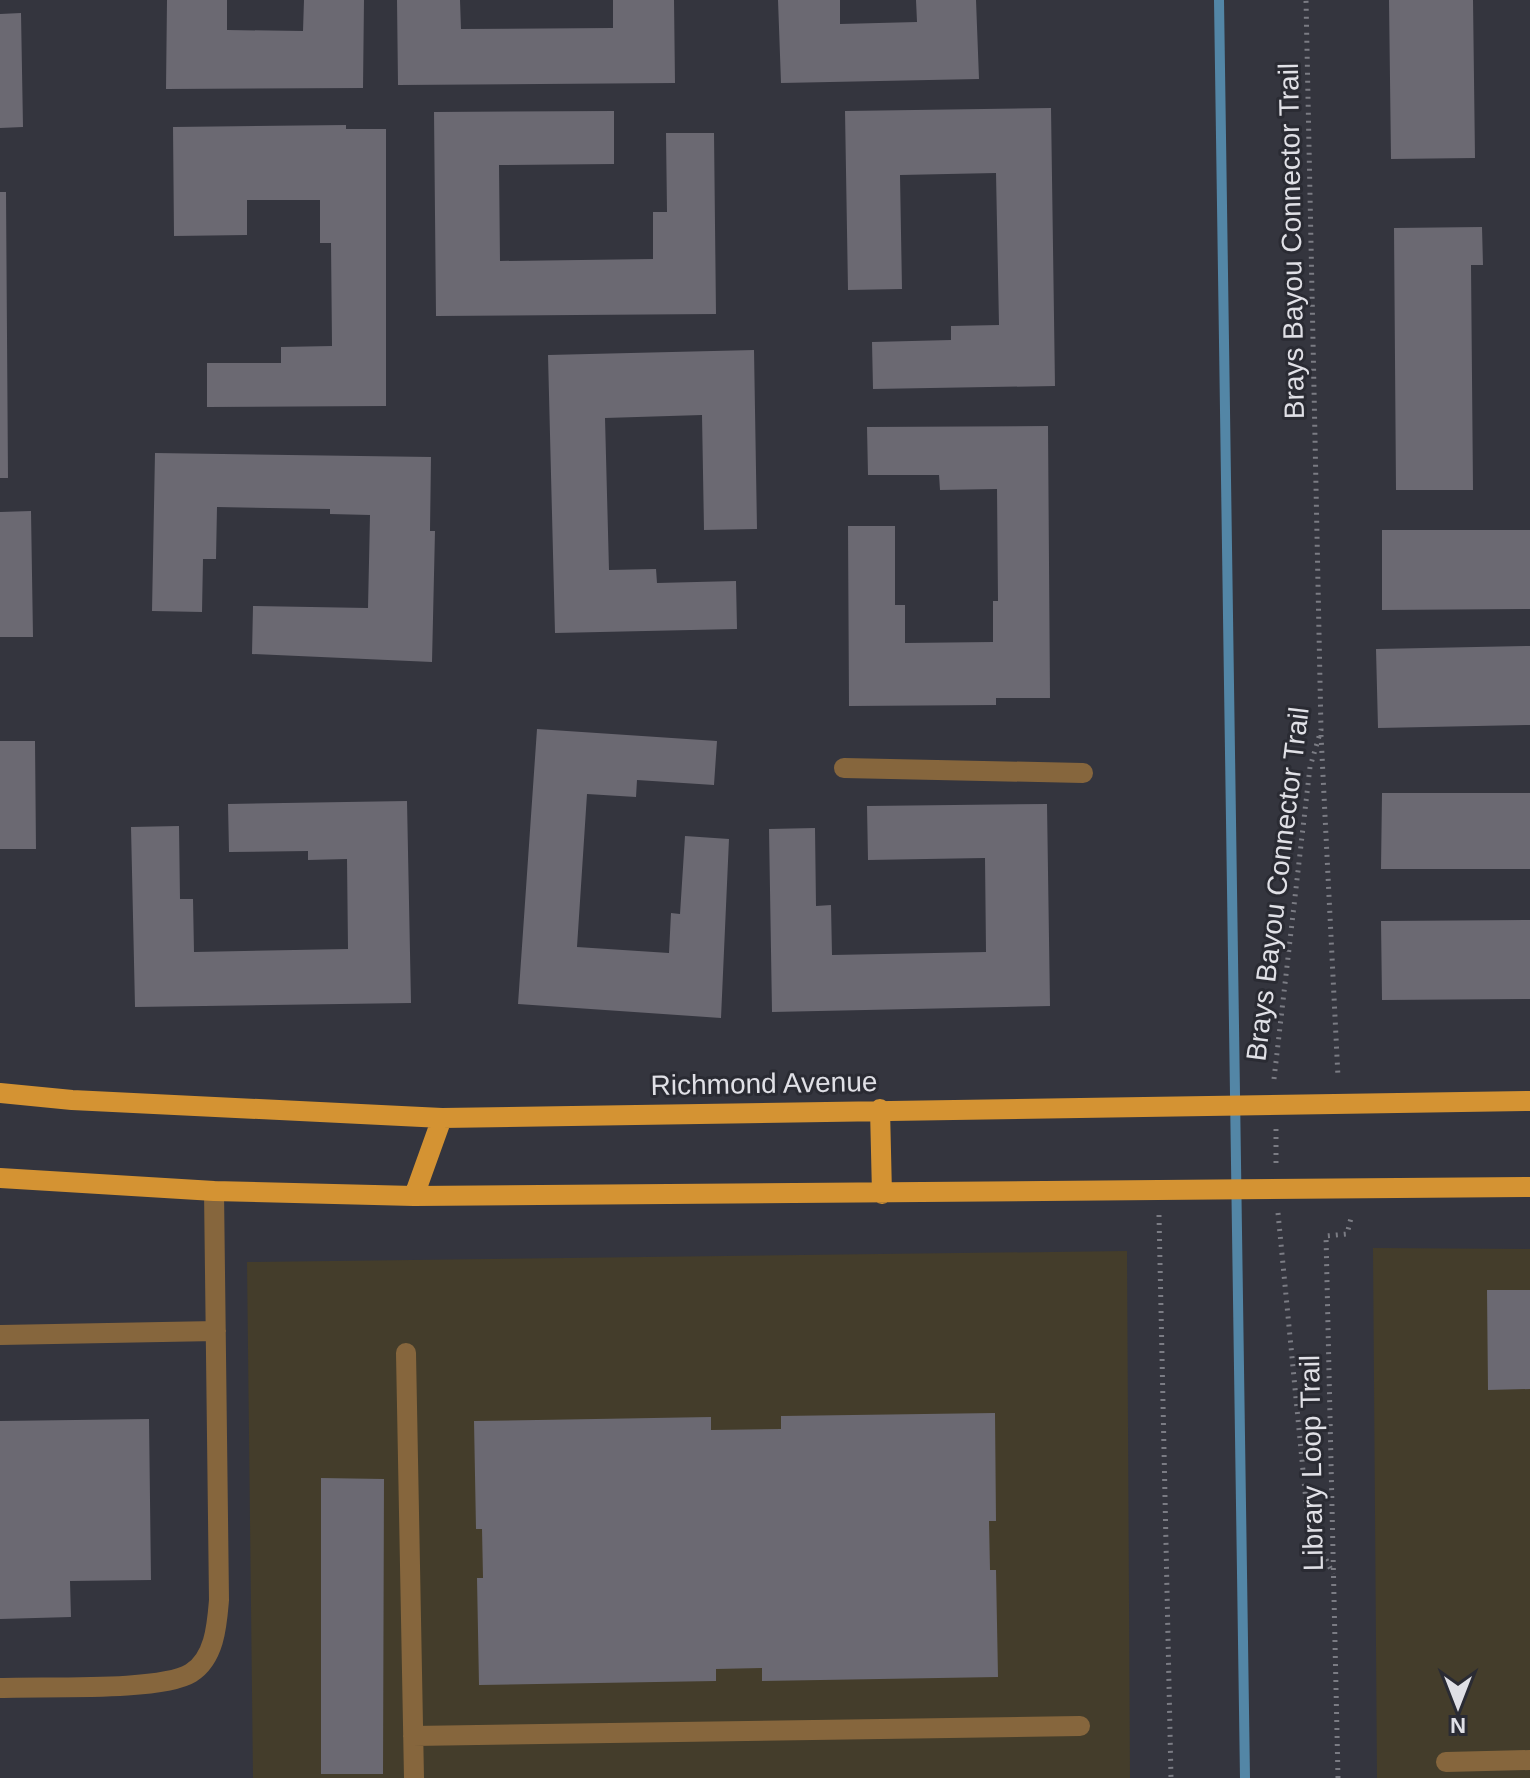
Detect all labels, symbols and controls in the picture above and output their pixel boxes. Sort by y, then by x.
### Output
street label: Brays Bayou Connector Trail [1273,63,1310,419]
street label: Brays Bayou Connector Trail [1240,705,1315,1063]
street label: Richmond Avenue [650,1066,878,1101]
street label: Library Loop Trail [1294,1355,1329,1571]
north arrow [1418,1666,1498,1746]
text: N [1450,1713,1466,1738]

